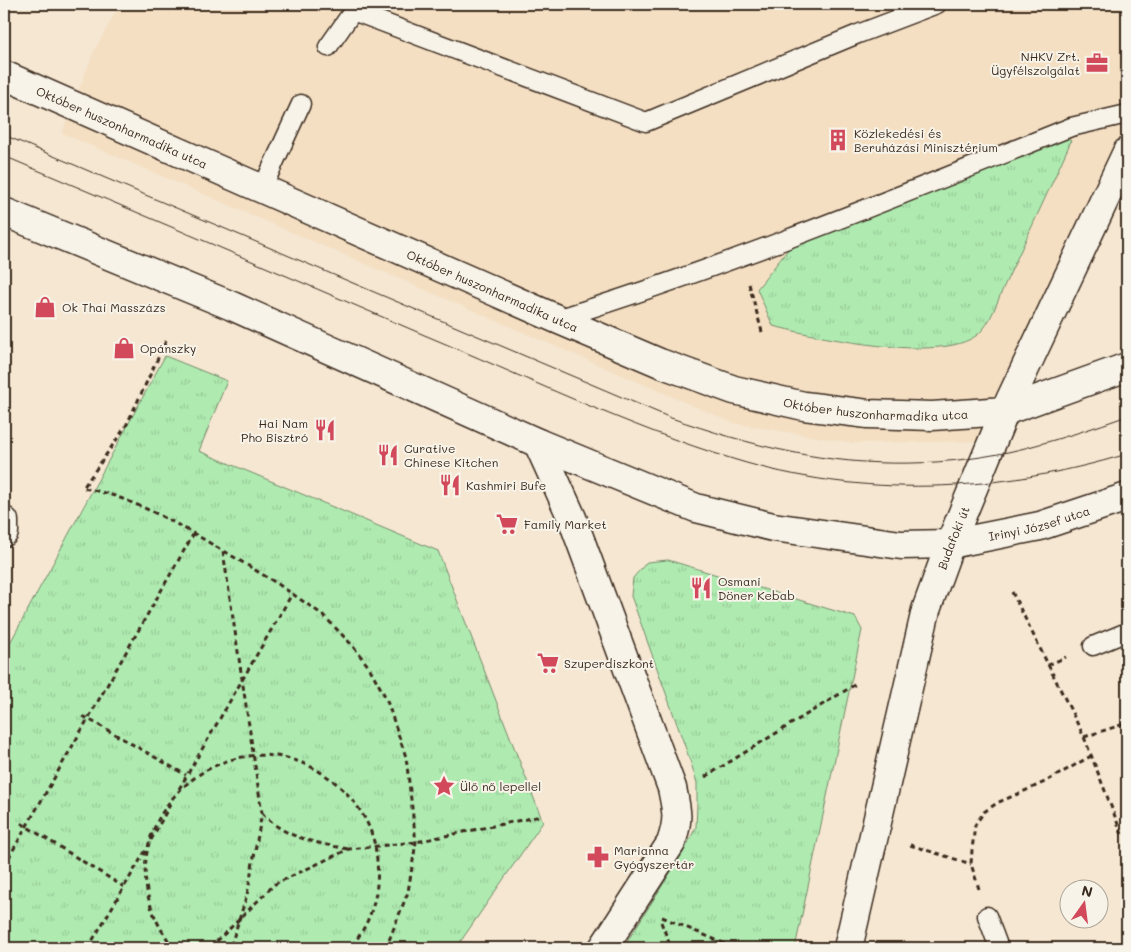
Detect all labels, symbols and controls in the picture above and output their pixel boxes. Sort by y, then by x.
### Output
place label: NHKV Zrt. Ügyfélszolgálat [991,48,1080,78]
office icon: NHKV Zrt. Ügyfélszolgálat [1084,50,1110,76]
street label: Október huszonharmadika utca [34,82,210,172]
place label: Közlekedési és Beruházási Minisztérium [854,125,998,155]
building icon: Közlekedési és Beruházási Minisztérium [825,127,851,153]
street label: Október huszonharmadika utca [404,246,581,335]
shop icon: Ok Thai Masszázs [32,294,58,320]
place label: Ok Thai Masszázs [62,299,166,315]
shop icon: Opánszky [111,335,137,361]
place label: Opánszky [140,340,196,356]
street label: Október huszonharmadika utca [782,394,969,424]
place label: Hai Nam Pho Bisztró [241,415,308,445]
restaurant icon: Hai Nam Pho Bisztró [312,417,338,443]
place label: Curative Chinese Kitchen [404,440,498,470]
restaurant icon: Curative Chinese Kitchen [375,442,401,468]
restaurant icon: Kashmiri Bufe [437,472,463,498]
place label: Kashmiri Bufe [466,477,546,493]
street label: Irinyi József utca [987,502,1092,544]
street label: Budafoki út [933,504,973,572]
supermarket icon: Family Market [494,511,520,537]
place label: Family Market [524,516,607,532]
place label: Osmani Döner Kebab [718,573,795,603]
restaurant icon: Osmani Döner Kebab [688,575,714,601]
supermarket icon: Szuperdiszkont [535,650,561,676]
place label: Szuperdiszkont [564,655,654,671]
place icon: Ülő nő lepellel [431,773,457,799]
place label: Ülő nő lepellel [460,778,541,794]
place label: Marianna Gyógyszertár [614,842,694,872]
pharmacy icon: Marianna Gyógyszertár [585,844,611,870]
north arrow [1058,880,1108,930]
text: N [1080,880,1095,901]

